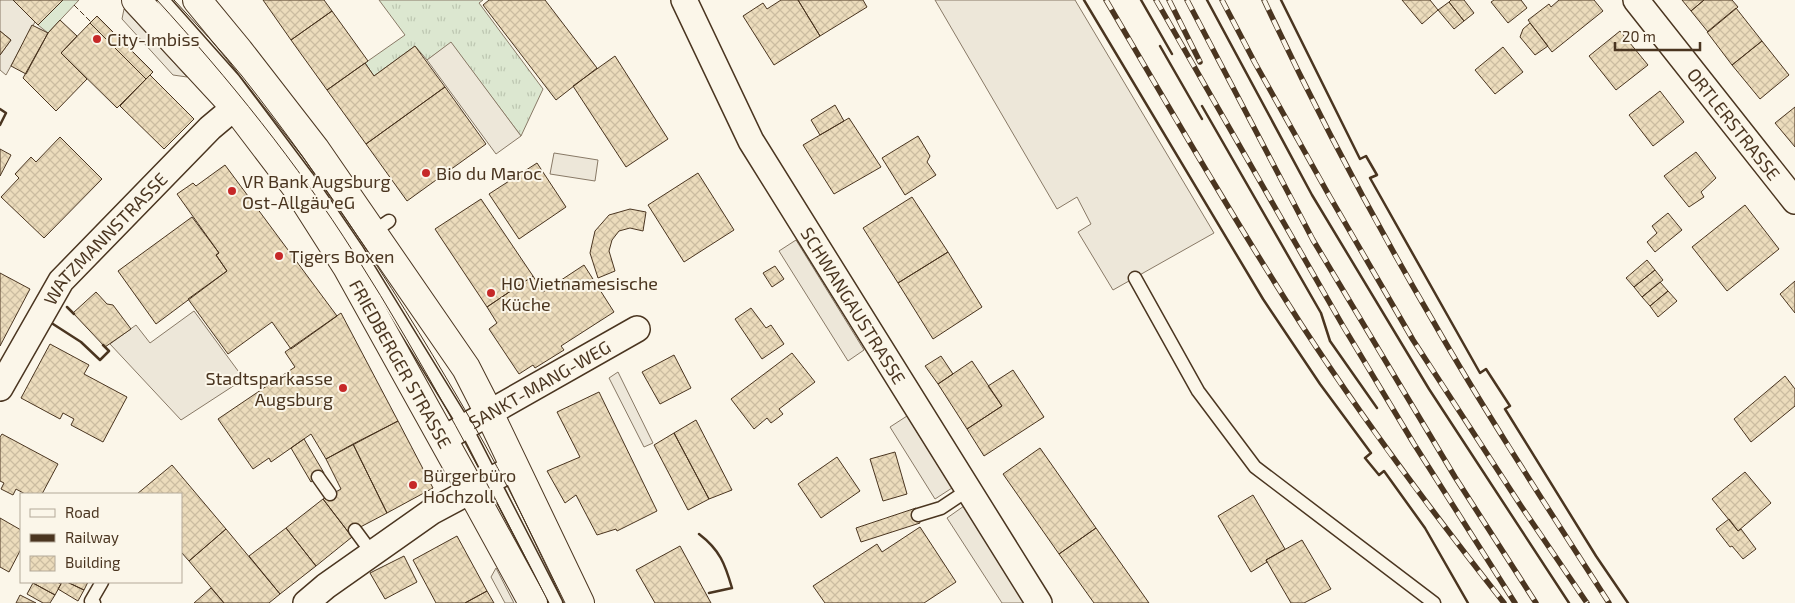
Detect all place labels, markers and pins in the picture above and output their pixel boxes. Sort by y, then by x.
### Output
place label: City-Imbiss [107,28,200,50]
marker: City-Imbiss [91,33,103,45]
place label: Bio du Maroc [436,162,542,184]
marker: Bio du Maroc [420,167,432,179]
place label: VR Bank Augsburg Ost-Allgäu eG [242,170,391,213]
marker: VR Bank Augsburg Ost-Allgäu eG [226,185,238,197]
place label: Tigers Boxen [289,245,395,267]
marker: Tigers Boxen [273,250,285,262]
place label: HO Vietnamesische Küche [501,272,658,315]
marker: HO Vietnamesische Küche [485,287,497,299]
place label: Stadtsparkasse Augsburg [205,367,333,410]
marker: Stadtsparkasse Augsburg [337,382,349,394]
place label: Bürgerbüro Hochzoll [423,464,516,507]
marker: Bürgerbüro Hochzoll [407,479,419,491]

